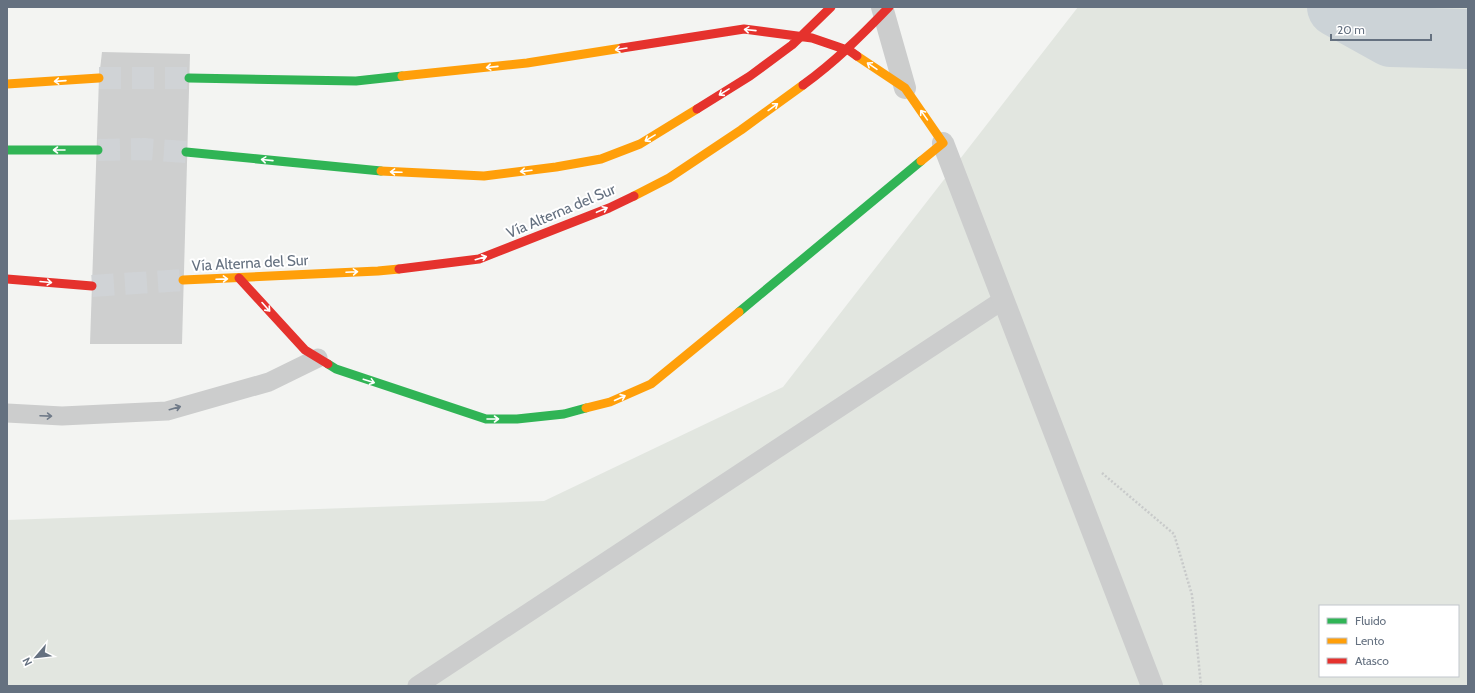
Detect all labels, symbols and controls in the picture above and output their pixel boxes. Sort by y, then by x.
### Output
scale bar [1331,16,1431,42]
text: 20 m [1337,22,1365,37]
one-way arrow [743,27,756,34]
one-way arrow [615,45,628,53]
one-way arrow [866,62,878,70]
one-way arrow [486,63,499,71]
one-way arrow [54,77,67,84]
one-way arrow [719,88,730,96]
one-way arrow [767,103,778,112]
one-way arrow [920,110,928,121]
one-way arrow [644,134,656,142]
one-way arrow [53,146,66,154]
one-way arrow [261,157,274,164]
one-way arrow [520,167,533,175]
one-way arrow [390,168,403,176]
street label: Vía Alterna del Sur [504,180,618,242]
one-way arrow [595,206,607,214]
street label: Vía Alterna del Sur [191,251,309,275]
one-way arrow [474,254,487,261]
one-way arrow [345,269,358,276]
one-way arrow [215,275,228,282]
one-way arrow [39,279,52,286]
one-way arrow [261,302,271,312]
one-way arrow [363,377,375,385]
one-way arrow [614,393,626,401]
one-way arrow [169,404,182,411]
one-way arrow [39,412,52,419]
one-way arrow [486,415,499,423]
legend [1319,605,1459,677]
text: Fluido [1355,613,1387,628]
text: Lento [1355,633,1385,648]
north arrow [16,637,56,677]
text: Atasco [1355,653,1389,668]
text: N [19,655,35,668]

